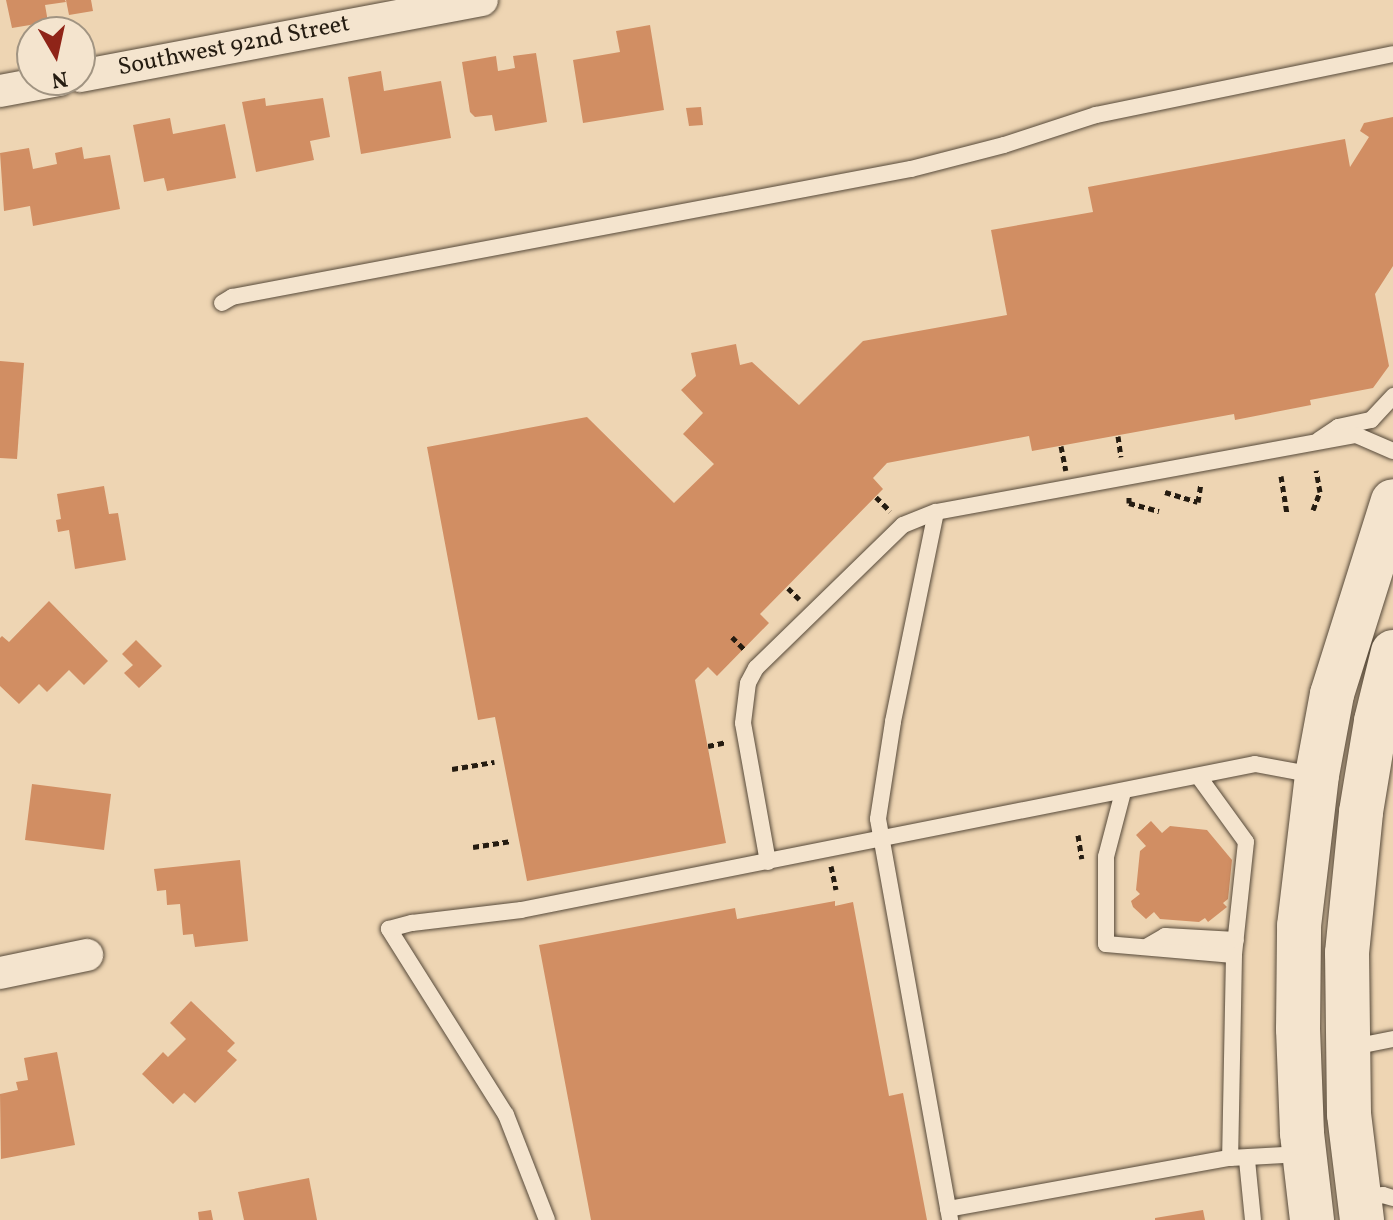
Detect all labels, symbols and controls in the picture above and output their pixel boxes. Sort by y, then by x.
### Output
street label: Southwest 92nd Street [116,10,352,84]
north arrow [16,16,96,96]
text: N [49,62,70,95]

